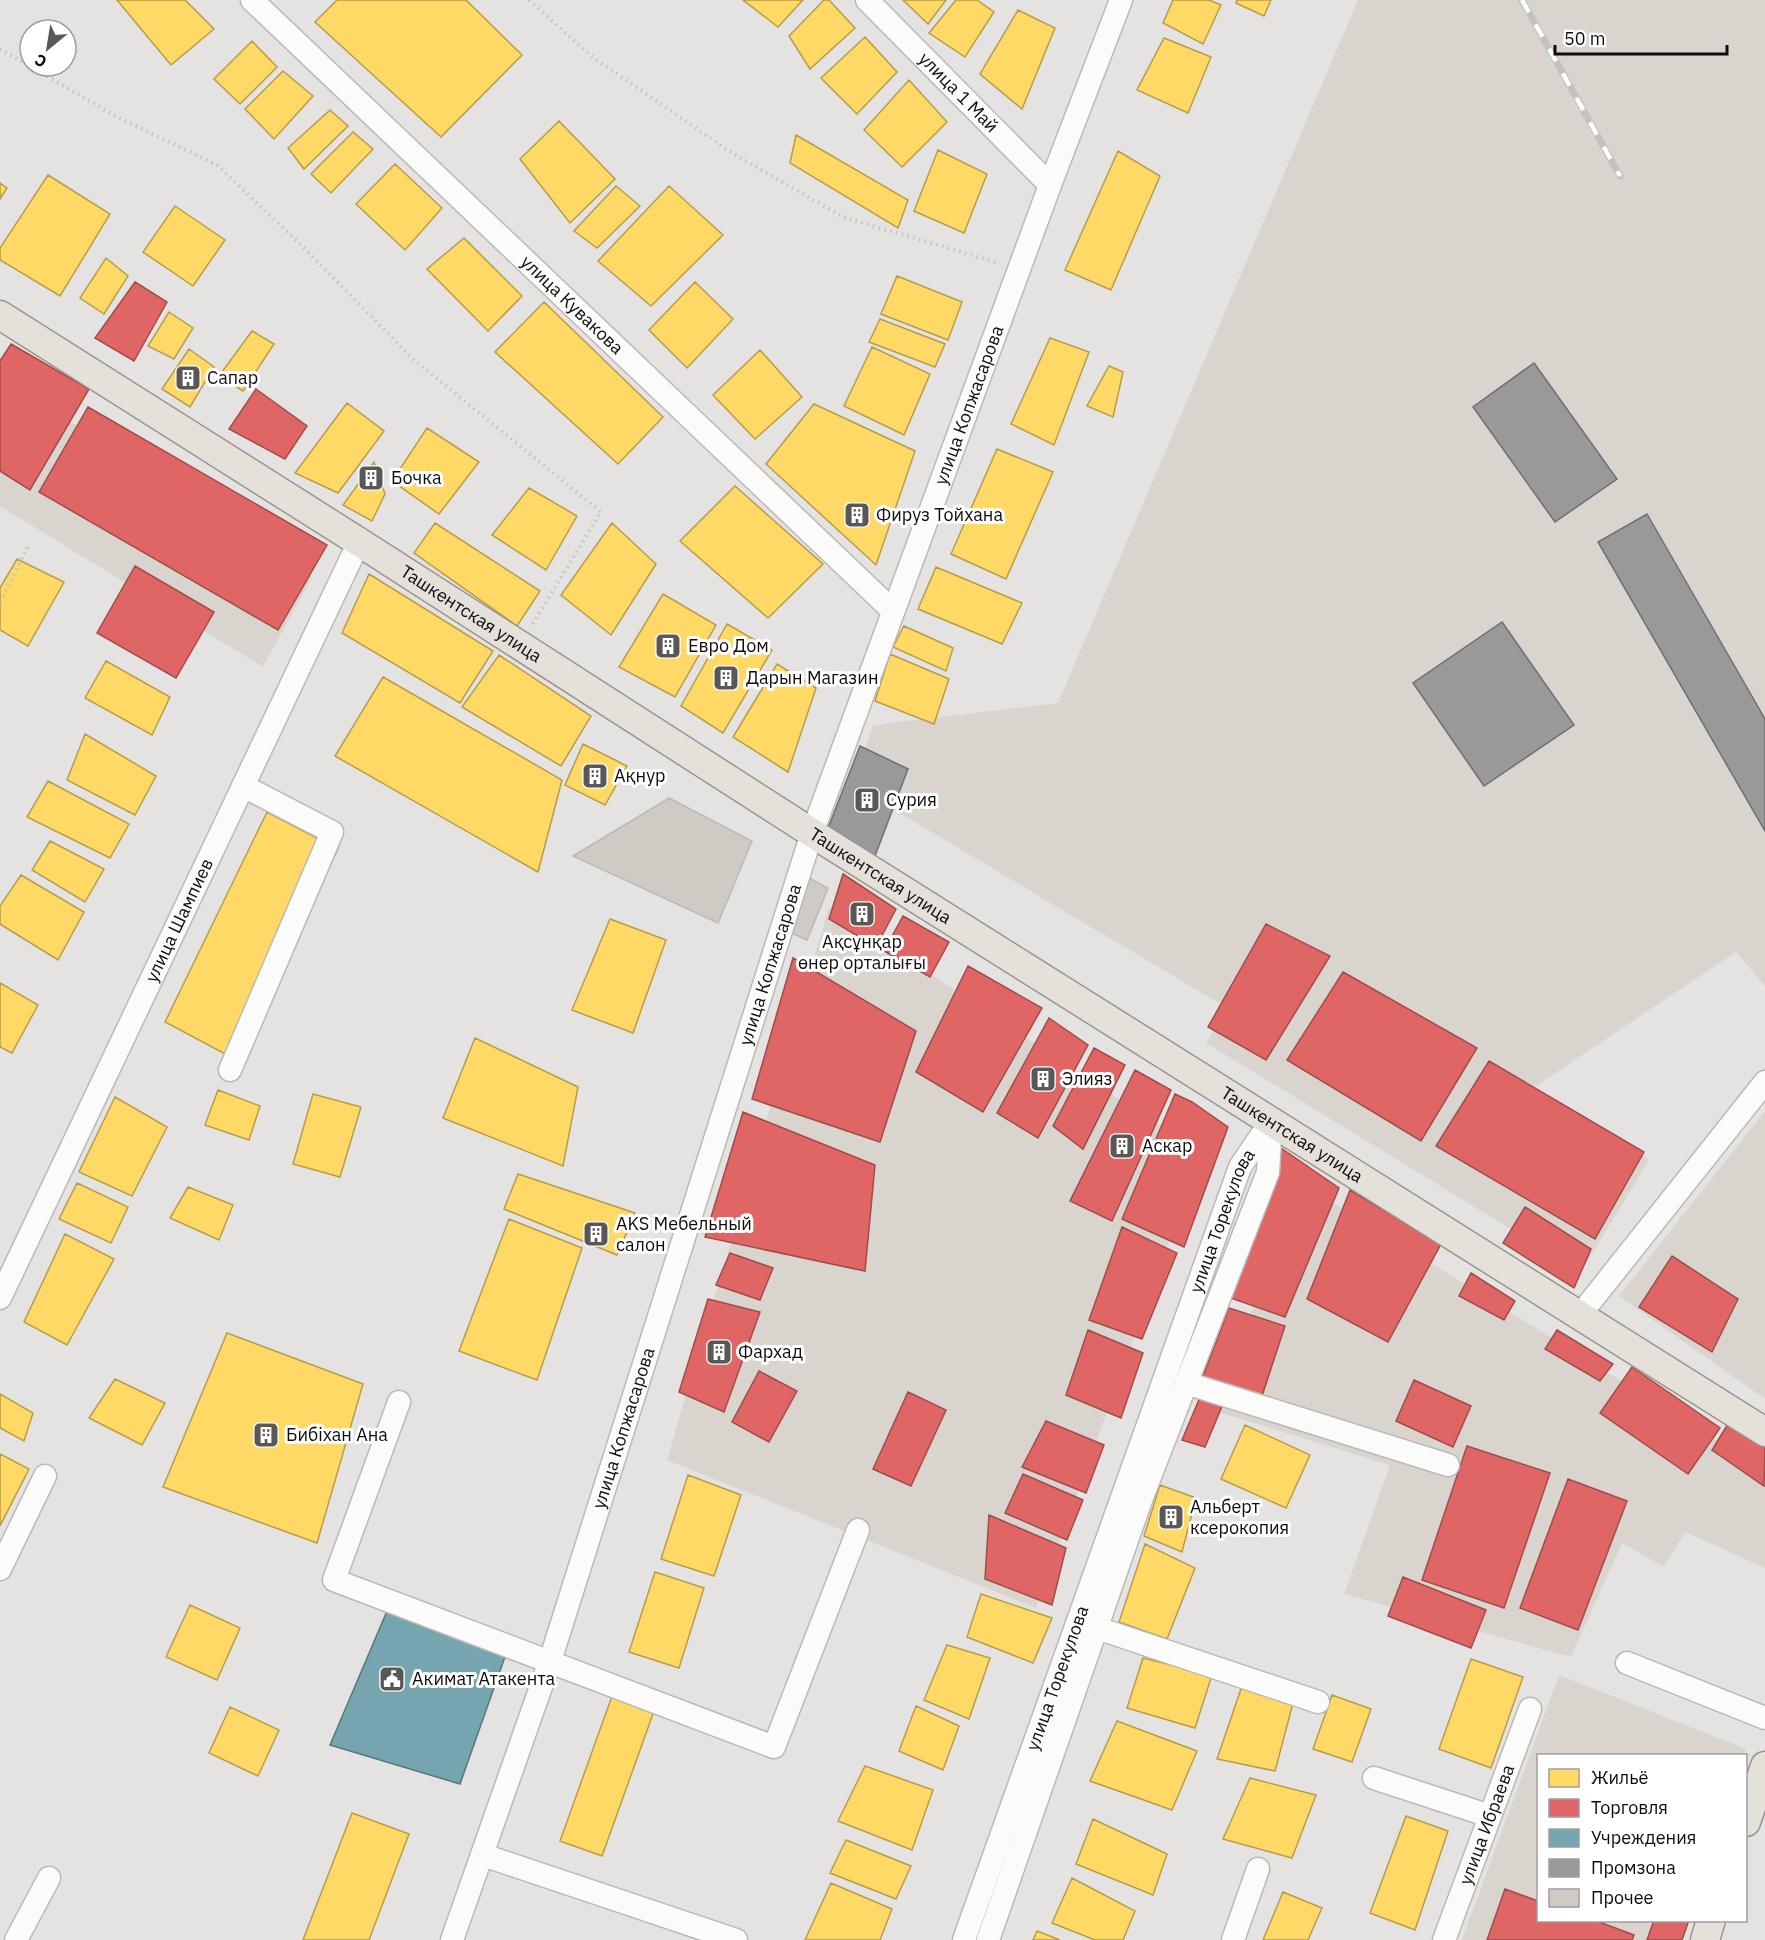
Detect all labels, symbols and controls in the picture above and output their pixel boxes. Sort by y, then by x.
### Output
north arrow [18,18,78,78]
scale bar [1555,18,1728,56]
text: 50 m [1564,27,1606,50]
street label: улица 1 Май [914,47,1004,137]
text: С [31,50,50,72]
street label: улица Кувакова [516,250,629,359]
street label: улица Копжасарова [929,322,1009,488]
building icon: Сапар [173,363,203,393]
place label: Сапар [207,366,258,389]
building icon: Бочка [356,463,386,493]
place label: Бочка [391,466,442,489]
building icon: Фируз Тойхана [842,500,872,530]
place label: Фируз Тойхана [876,503,1003,526]
street label: Ташкентская улица [396,560,547,668]
building icon: Евро Дом [653,631,683,661]
place label: Евро Дом [688,634,769,657]
building icon: Дарын Магазин [711,663,741,693]
place label: Дарын Магазин [746,666,878,689]
building icon: Ақнур [580,761,610,791]
place label: Ақнур [614,764,666,787]
building icon: Сурия [852,785,882,815]
place label: Сурия [886,788,937,811]
street label: Ташкентская улица [805,822,956,929]
street label: улица Шампиев [140,855,218,986]
street label: улица Копжасарова [734,881,806,1048]
building icon: Ақсұнқар өнер орталығы [847,899,877,929]
place label: Ақсұнқар өнер орталығы [798,930,926,974]
building icon: Элияз [1028,1064,1058,1094]
place label: Элияз [1062,1067,1113,1090]
street label: Ташкентская улица [1217,1081,1368,1188]
building icon: Аскар [1107,1131,1137,1161]
place label: Аскар [1142,1134,1192,1157]
street label: улица Торекулова [1184,1144,1260,1296]
place label: AKS Мебельный салон [616,1212,752,1256]
building icon: AKS Мебельный салон [581,1219,611,1249]
building icon: Фархад [704,1337,734,1367]
place label: Фархад [738,1340,803,1363]
street label: улица Копжасарова [587,1344,660,1512]
building icon: Бибіхан Ана [251,1420,281,1450]
place label: Бибіхан Ана [286,1423,388,1446]
place label: Альберт ксерокопия [1190,1495,1289,1539]
building icon: Альберт ксерокопия [1156,1502,1186,1532]
street label: улица Торекулова [1021,1602,1094,1754]
public building icon: Акимат Атакента [377,1664,407,1694]
place label: Акимат Атакента [412,1667,556,1690]
legend [1537,1754,1747,1922]
street label: улица Ибраева [1454,1761,1519,1888]
text: Жильё [1591,1766,1649,1789]
text: Торговля [1591,1796,1668,1819]
text: Учреждения [1591,1826,1696,1849]
text: Промзона [1591,1856,1676,1879]
text: Прочее [1591,1886,1654,1909]

